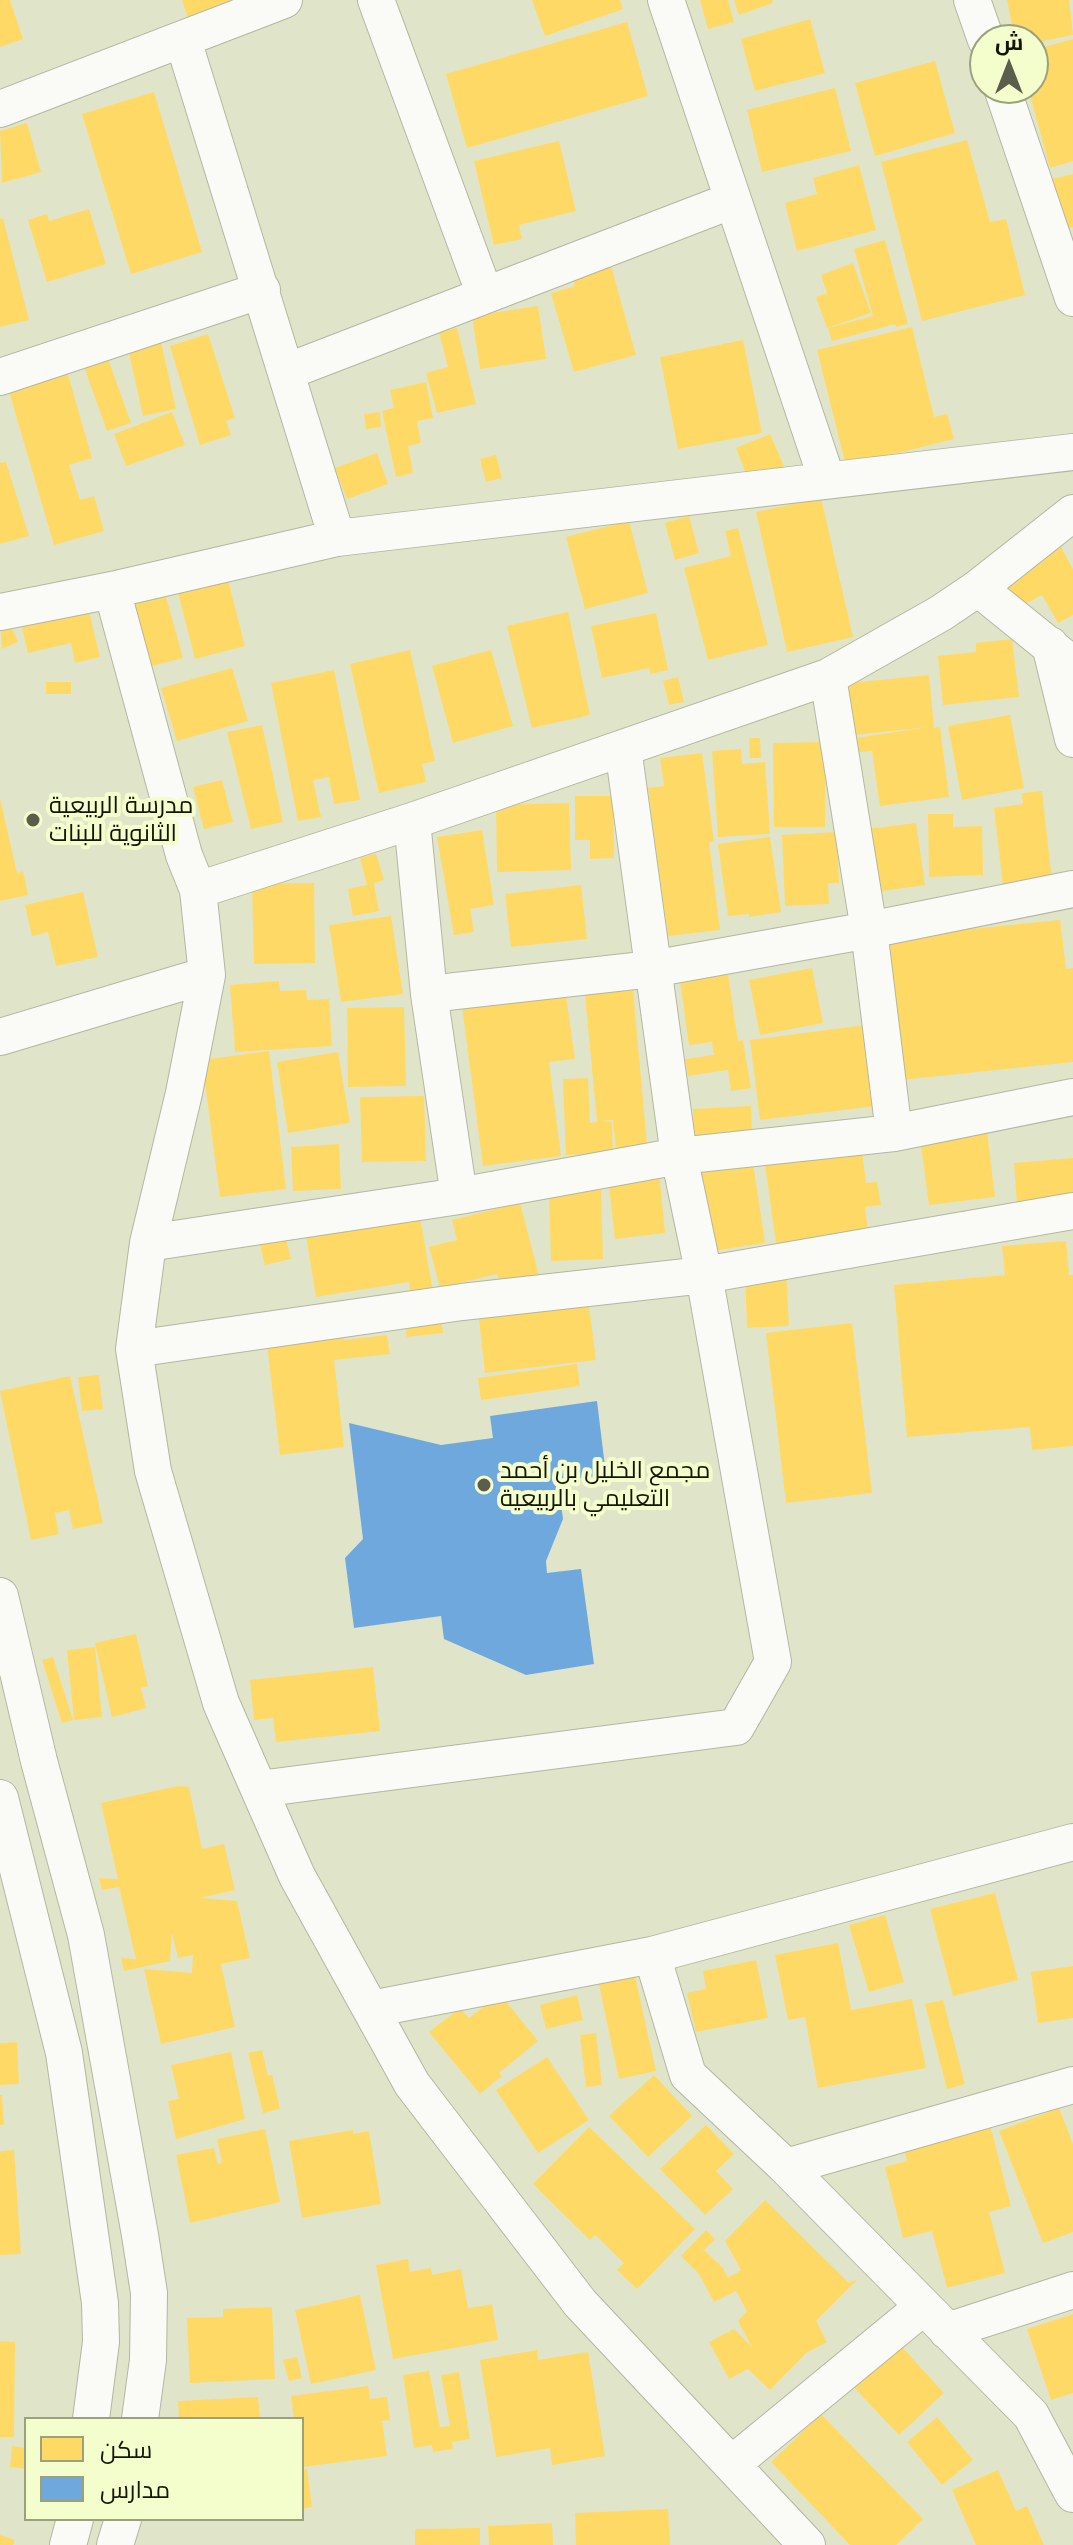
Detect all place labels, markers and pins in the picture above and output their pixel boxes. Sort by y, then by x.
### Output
place label: مدرسة الربيعية الثانوية للبنات [49,792,193,848]
marker: مدرسة الربيعية الثانوية للبنات [24,811,42,829]
place label: مجمع الخليل بن أحمد التعليمي بالربيعية [500,1457,710,1513]
marker: مجمع الخليل بن أحمد التعليمي بالربيعية [475,1476,493,1494]

